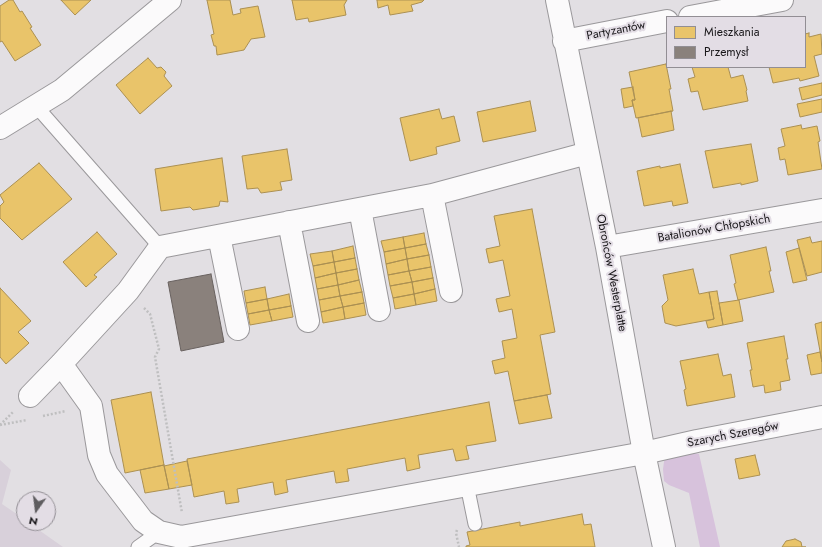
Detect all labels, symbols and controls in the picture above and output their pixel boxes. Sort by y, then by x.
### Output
legend [666,16,806,68]
street label: Partyzantów [585,18,647,44]
text: Mieszkania [704,23,760,41]
text: Przemysł [704,43,749,61]
street label: Batalionów Chłopskich [657,212,771,246]
street label: Obrońców Westerplatte [593,213,629,333]
street label: Szarych Szeregów [686,419,780,451]
north arrow [16,491,56,531]
text: N [27,513,40,530]

